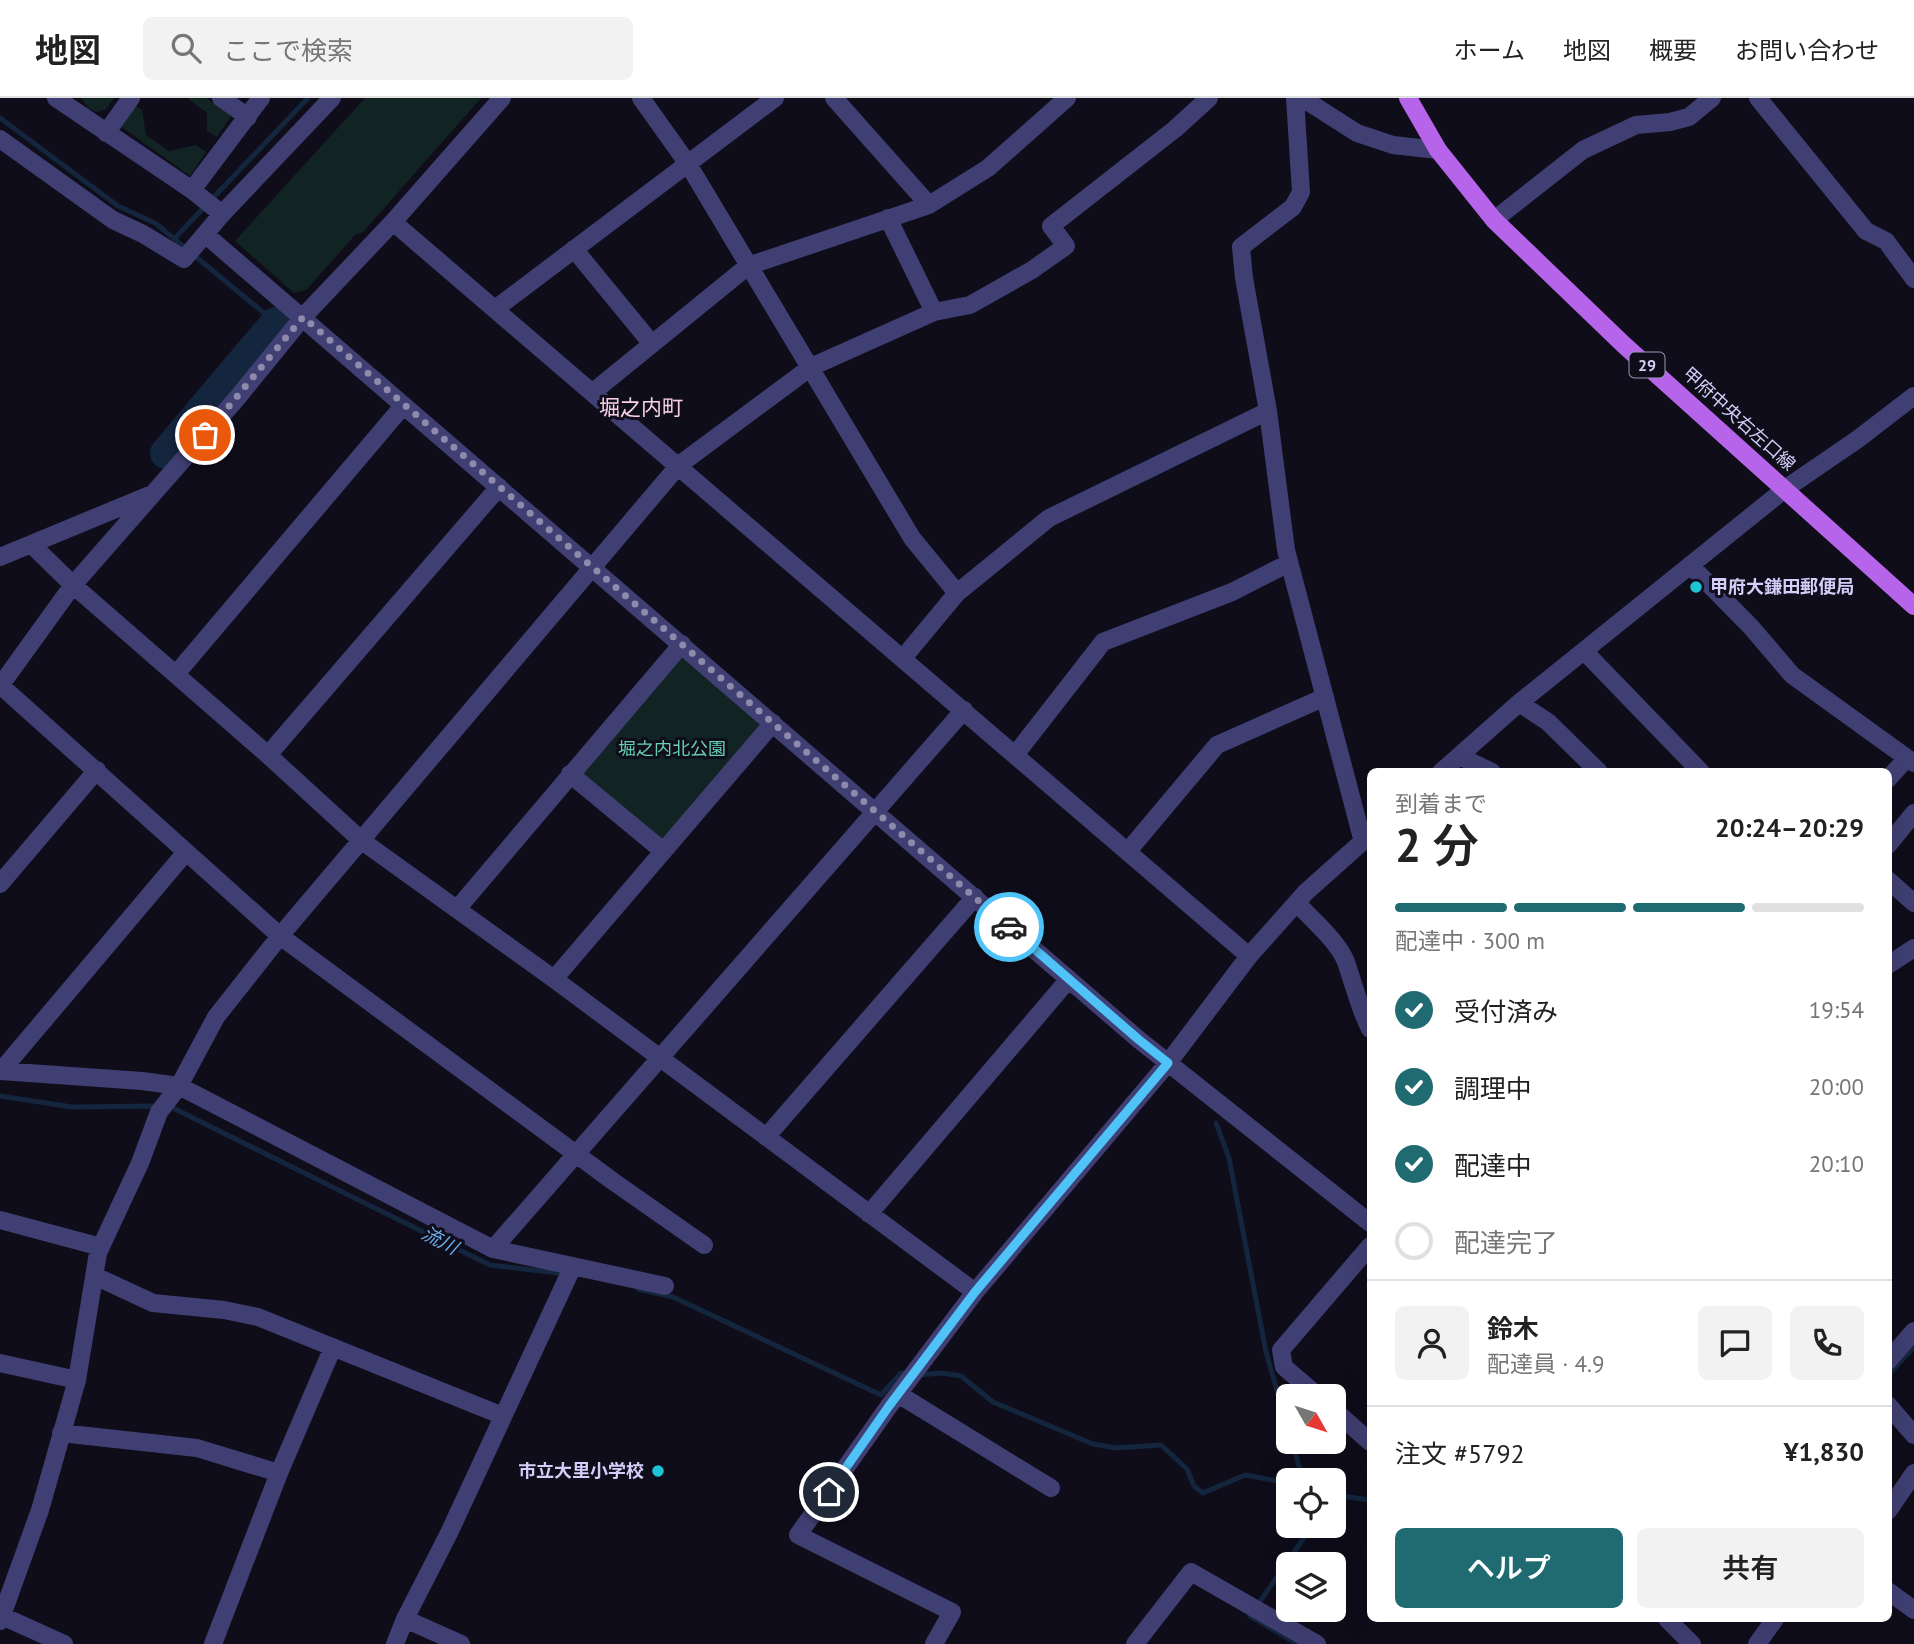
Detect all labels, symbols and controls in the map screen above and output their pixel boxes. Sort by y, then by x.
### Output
search box [143,17,633,80]
text: 地図 [35,28,101,71]
icon: search [167,29,205,67]
text: ここで検索 [223,34,353,67]
text: ホーム [1454,35,1525,66]
text: 地図 [1563,35,1611,66]
text: 概要 [1649,35,1697,66]
text: お問い合わせ [1735,35,1879,66]
road number: 29 [1630,353,1664,378]
street label: 甲府中央右左口線 [1678,362,1801,475]
district label: 堀之内町 [599,394,683,421]
pin [175,405,235,465]
icon: bag [186,416,224,454]
place label: 甲府大鎌田郵便局 [1710,575,1854,598]
marker: 甲府大鎌田郵便局 [1688,579,1704,595]
park label: 堀之内北公園 [618,737,726,760]
text: 到着まで [1395,789,1487,818]
text: 20:24–20:29 [1715,811,1864,844]
text: 2 分 [1395,815,1479,875]
courier [974,892,1044,962]
icon: car [990,908,1028,946]
text: 配達中 · 300 m [1395,926,1545,955]
icon: check [1395,991,1433,1029]
text: 受付済み [1454,995,1558,1028]
text: 19:54 [1809,995,1864,1024]
icon: check [1395,1068,1433,1106]
text: 調理中 [1454,1072,1532,1105]
text: 20:00 [1809,1072,1864,1101]
icon: check [1395,1145,1433,1183]
text: 配達中 [1454,1149,1532,1182]
text: 20:10 [1809,1149,1864,1178]
water label: 流川 [418,1221,464,1260]
text: 配達完了 [1454,1226,1558,1259]
button: person [1395,1306,1469,1380]
button: chat [1698,1306,1772,1380]
button: phone [1790,1306,1864,1380]
text: 鈴木 [1487,1312,1539,1345]
text: 配達員 · 4.9 [1487,1349,1604,1378]
north arrow [1276,1384,1346,1454]
map controls [1276,1384,1346,1622]
text: ¥1,830 [1784,1435,1864,1468]
text: 注文 #5792 [1395,1437,1525,1470]
place label: 市立大里小学校 [518,1459,644,1482]
pin [799,1462,859,1522]
marker: 市立大里小学校 [650,1463,666,1479]
button: locate [1276,1468,1346,1538]
icon: home [810,1473,848,1511]
button: ヘルプ [1395,1528,1623,1608]
button: 共有 [1637,1528,1864,1608]
button: layers [1276,1552,1346,1622]

